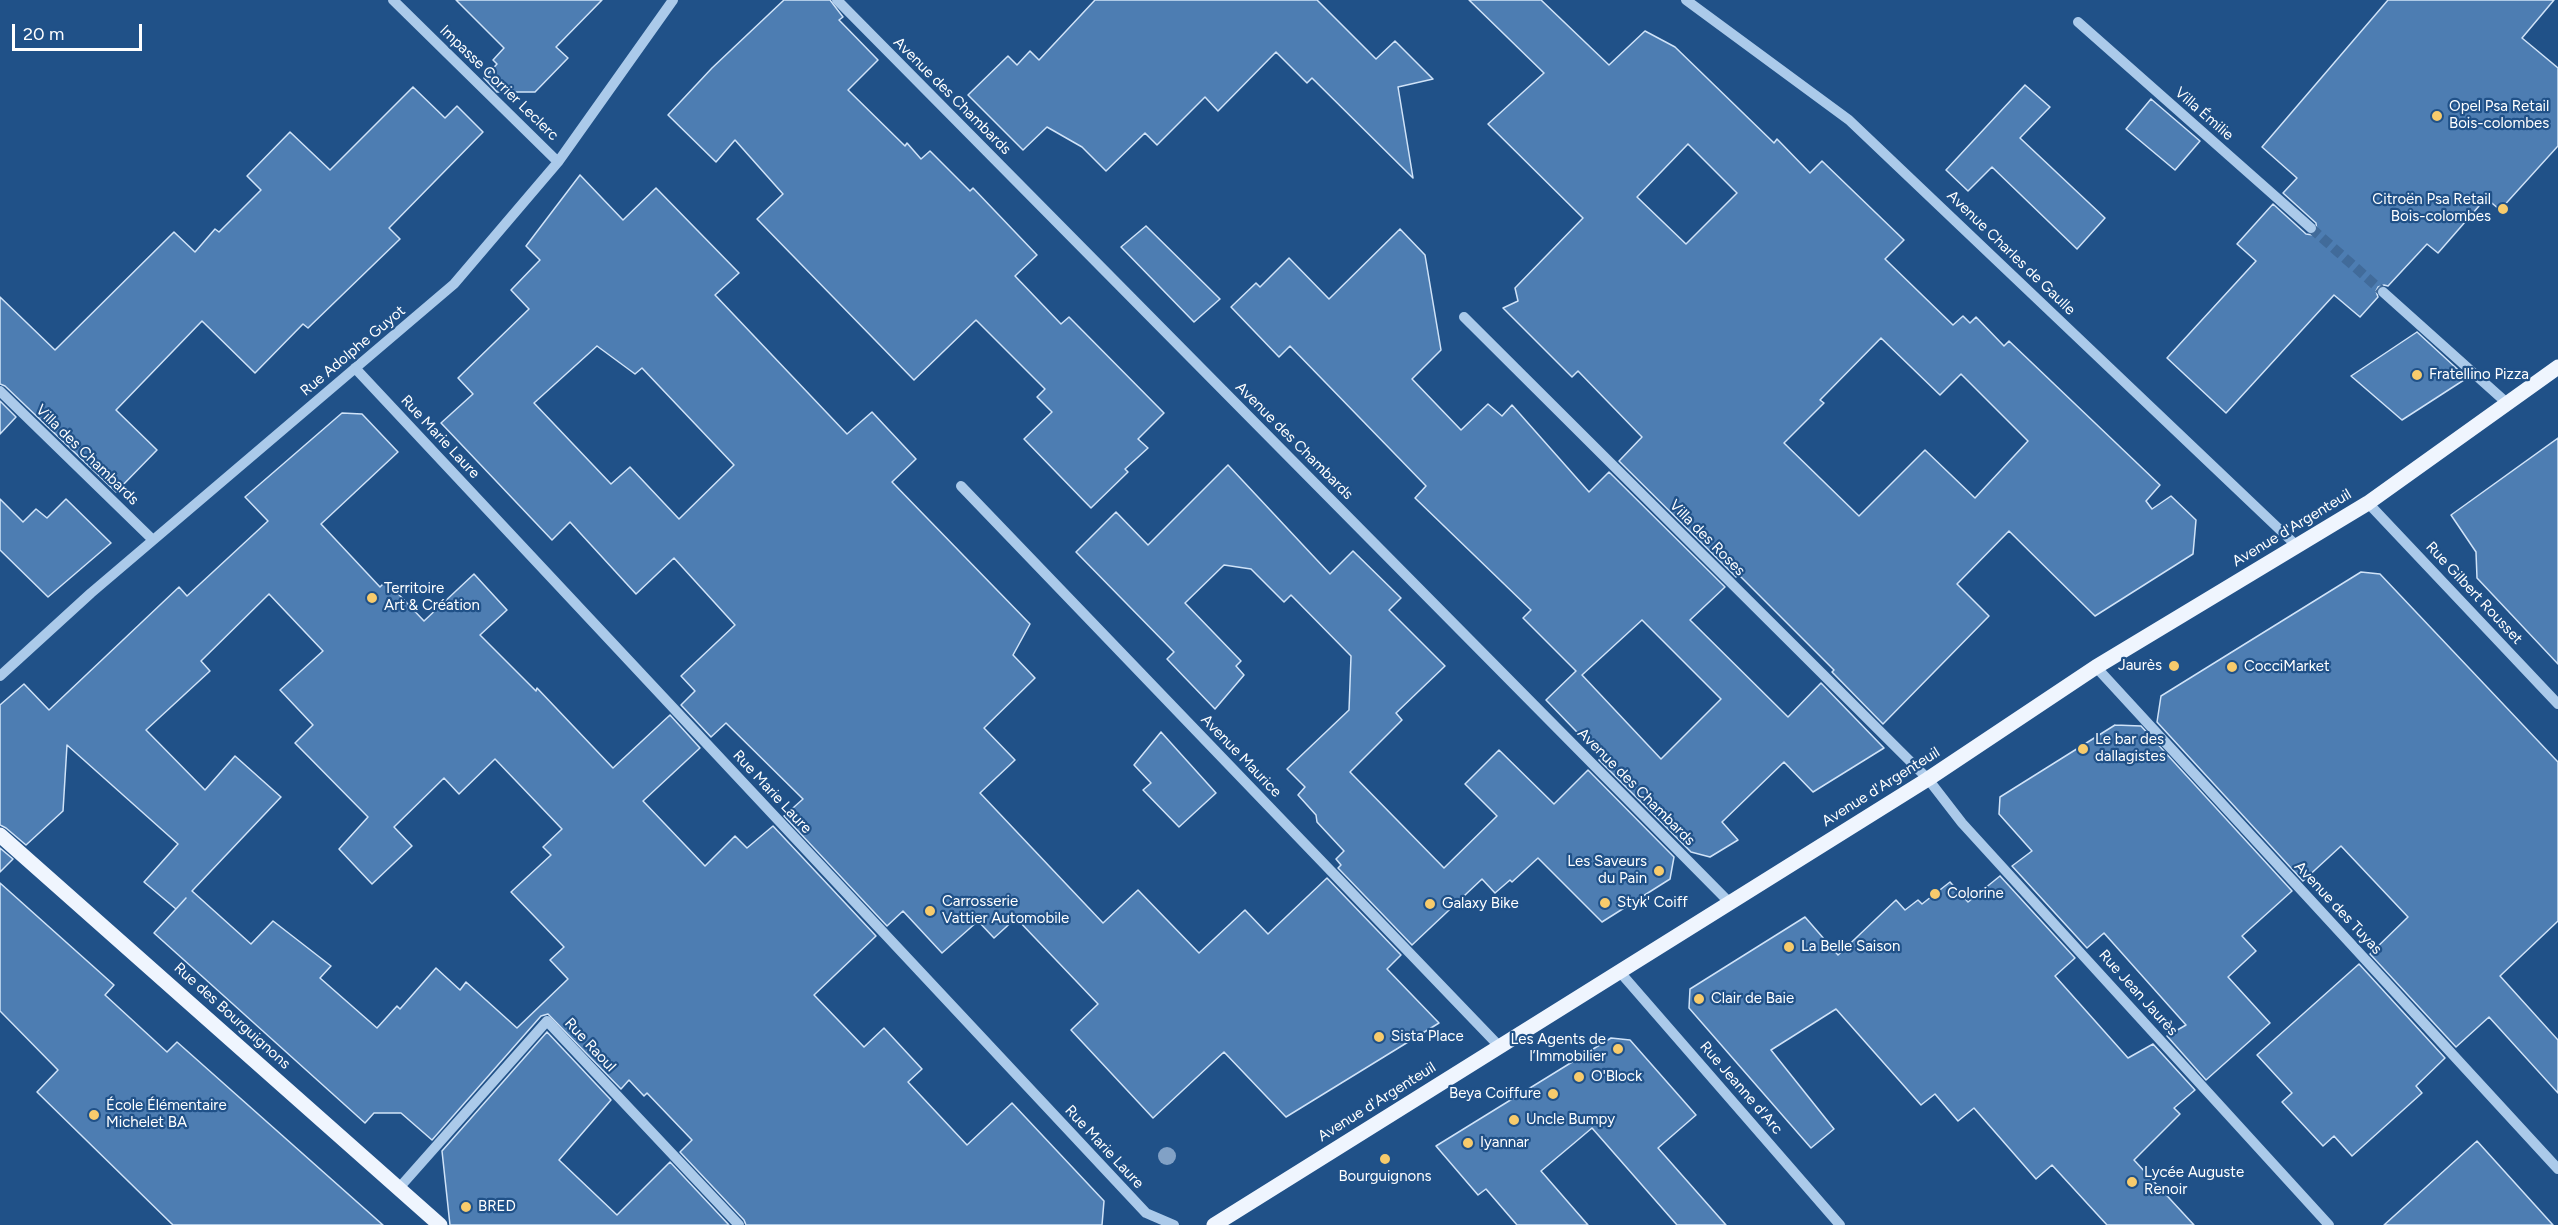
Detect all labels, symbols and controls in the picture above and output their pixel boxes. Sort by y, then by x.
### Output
scale bar [15,12,146,50]
street label: Impasse Corrier Leclerc [436,22,562,144]
text: 20 m [23,23,64,45]
street label: Avenue des Chambards [889,33,1015,159]
street label: Villa Émilie [2171,84,2237,144]
place label: Opel Psa Retail Bois-colombes [2449,98,2549,133]
marker: Opel Psa Retail Bois-colombes [2430,109,2444,123]
street label: Avenue Charles de Gaulle [1943,187,2079,319]
place label: Citroën Psa Retail Bois-colombes [2372,191,2491,226]
marker: Citroën Psa Retail Bois-colombes [2496,202,2510,216]
street label: Rue Adolphe Guyot [297,302,409,400]
place label: Fratellino Pizza [2429,366,2529,384]
marker: Fratellino Pizza [2410,368,2424,382]
street label: Avenue des Chambards [1231,378,1357,504]
street label: Rue Marie Laure [397,392,483,482]
street label: Villa des Chambards [32,401,142,509]
street label: Avenue d'Argenteuil [2229,485,2355,571]
street label: Villa des Roses [1665,496,1749,580]
street label: Rue Gilbert Rousset [2422,538,2526,648]
place label: Territoire Art & Création [384,580,480,615]
marker: Territoire Art & Création [365,591,379,605]
place label: Jaurès [2118,657,2162,675]
place label: CocciMarket [2244,658,2330,676]
marker: Jaurès [2167,659,2181,673]
marker: CocciMarket [2225,660,2239,674]
street label: Avenue Maurice [1197,711,1285,801]
street label: Avenue des Chambards [1573,724,1699,850]
place label: Le bar des dallagistes [2095,731,2166,766]
marker: Le bar des dallagistes [2076,742,2090,756]
street label: Avenue d'Argenteuil [1819,743,1943,831]
street label: Rue Marie Laure [729,747,815,837]
place label: Les Saveurs du Pain [1567,853,1647,888]
street label: Avenue des Tuyas [2290,858,2386,958]
marker: Les Saveurs du Pain [1652,864,1666,878]
place label: Colorine [1947,885,2004,903]
marker: Colorine [1928,887,1942,901]
place label: Carrosserie Vattier Automobile [942,893,1069,928]
place label: Styk' Coiff [1617,894,1688,912]
place label: Galaxy Bike [1442,895,1519,913]
marker: Styk' Coiff [1598,896,1612,910]
marker: Galaxy Bike [1423,897,1437,911]
marker: Carrosserie Vattier Automobile [923,904,937,918]
place label: La Belle Saison [1801,938,1900,956]
marker: La Belle Saison [1782,940,1796,954]
street label: Rue Jean Jaurès [2095,946,2181,1040]
street label: Rue des Bourguignons [170,959,294,1073]
place label: Clair de Baie [1711,990,1794,1008]
marker: Clair de Baie [1692,992,1706,1006]
street label: Rue Raoul [561,1014,619,1076]
place label: Sista Place [1391,1028,1464,1046]
marker: Sista Place [1372,1030,1386,1044]
place label: Les Agents de l’Immobilier [1511,1031,1606,1066]
street label: Rue Jeanne d'Arc [1696,1038,1786,1138]
marker: Les Agents de l’Immobilier [1611,1042,1625,1056]
street label: Avenue d'Argenteuil [1315,1058,1439,1146]
place label: O'Block [1591,1068,1642,1086]
marker: O'Block [1572,1070,1586,1084]
place label: Beya Coiffure [1449,1085,1541,1103]
marker: Beya Coiffure [1546,1087,1560,1101]
place label: École Élémentaire Michelet BA [106,1097,227,1132]
street label: Rue Marie Laure [1061,1102,1147,1192]
marker: École Élémentaire Michelet BA [87,1108,101,1122]
place label: Uncle Bumpy [1526,1111,1615,1129]
marker: Uncle Bumpy [1507,1113,1521,1127]
place label: Iyannar [1480,1134,1529,1152]
marker: Iyannar [1461,1136,1475,1150]
marker: Bourguignons [1378,1152,1392,1166]
place label: Lycée Auguste Renoir [2144,1164,2244,1199]
place label: Bourguignons [1338,1168,1432,1186]
marker: Lycée Auguste Renoir [2125,1175,2139,1189]
place label: BRED [478,1198,516,1216]
marker: BRED [459,1200,473,1214]

